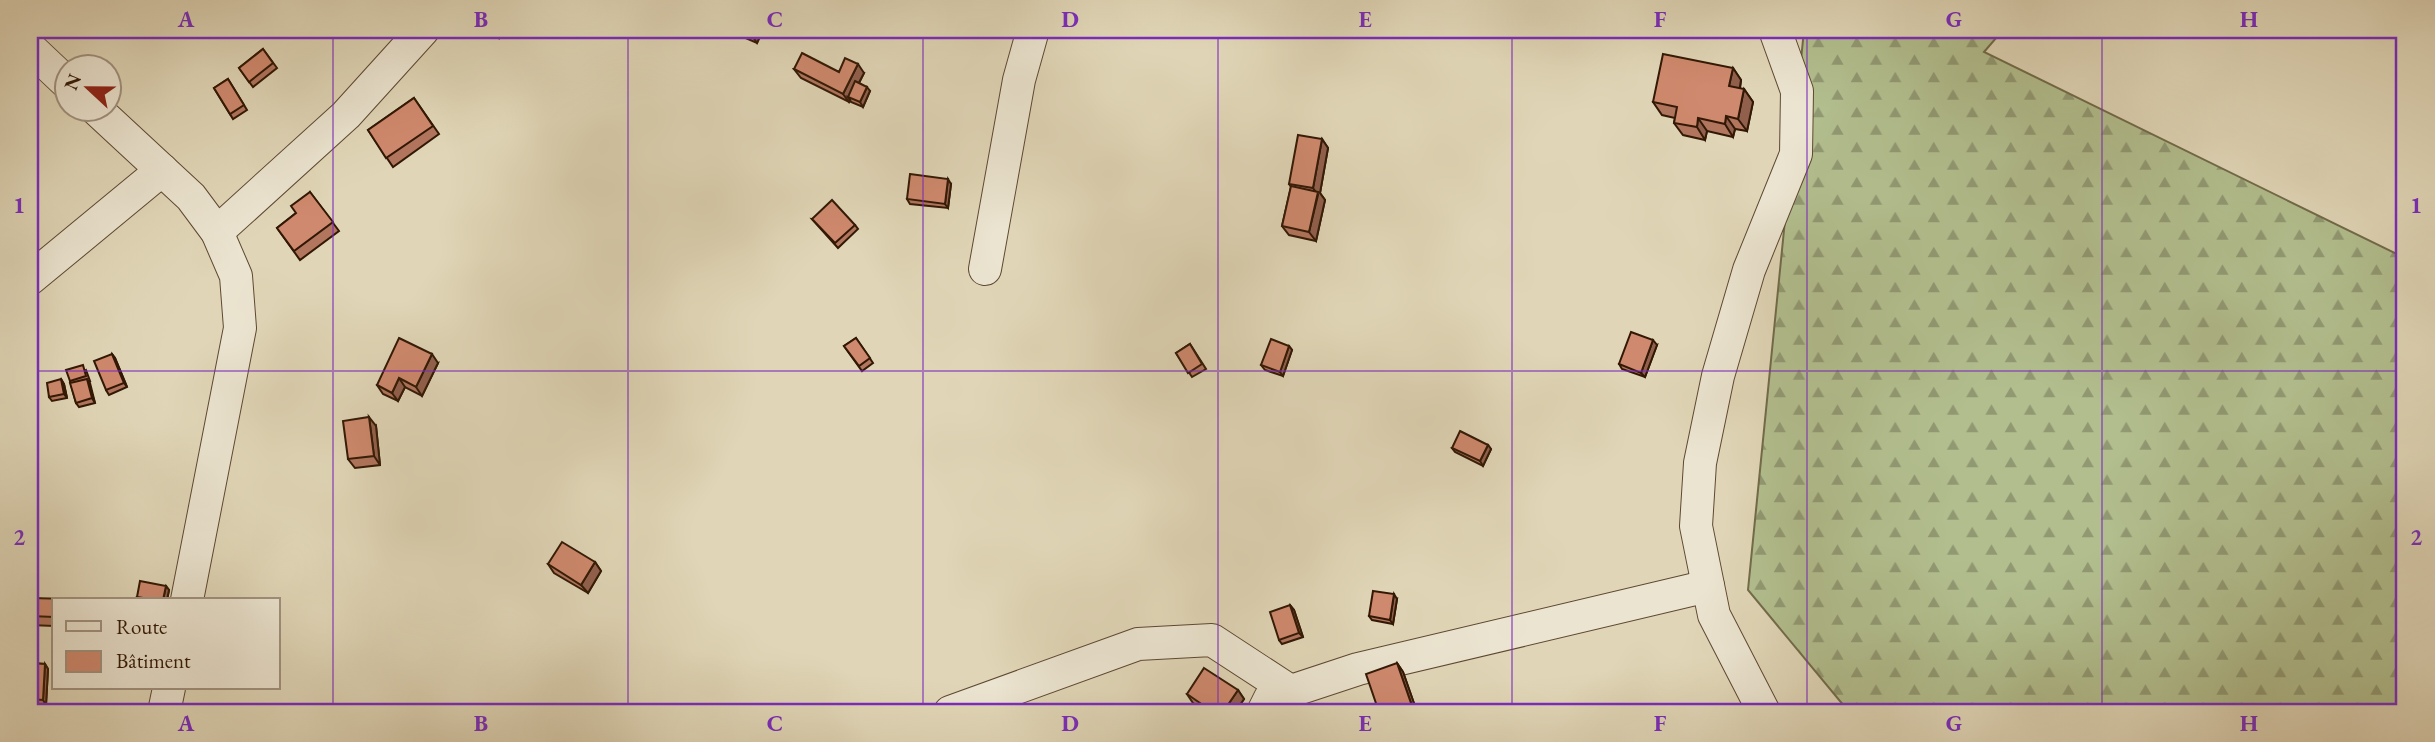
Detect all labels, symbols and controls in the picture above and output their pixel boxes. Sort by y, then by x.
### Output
text: A [177,4,195,34]
text: B [474,4,488,34]
text: C [767,4,783,34]
text: D [1061,4,1079,34]
text: E [1358,4,1372,34]
text: F [1654,4,1667,34]
text: G [1946,4,1962,34]
text: H [2240,4,2258,34]
north arrow [52,52,122,122]
text: N [58,69,87,94]
text: 1 [13,190,25,220]
text: 1 [2410,190,2422,220]
text: 2 [13,522,25,552]
text: 2 [2410,522,2422,552]
legend [52,598,280,690]
text: Route [116,613,167,640]
text: Bâtiment [116,647,191,674]
text: A [177,708,195,738]
text: B [474,708,488,738]
text: C [767,708,783,738]
text: D [1061,708,1079,738]
text: E [1358,708,1372,738]
text: F [1654,708,1667,738]
text: G [1946,708,1962,738]
text: H [2240,708,2258,738]

